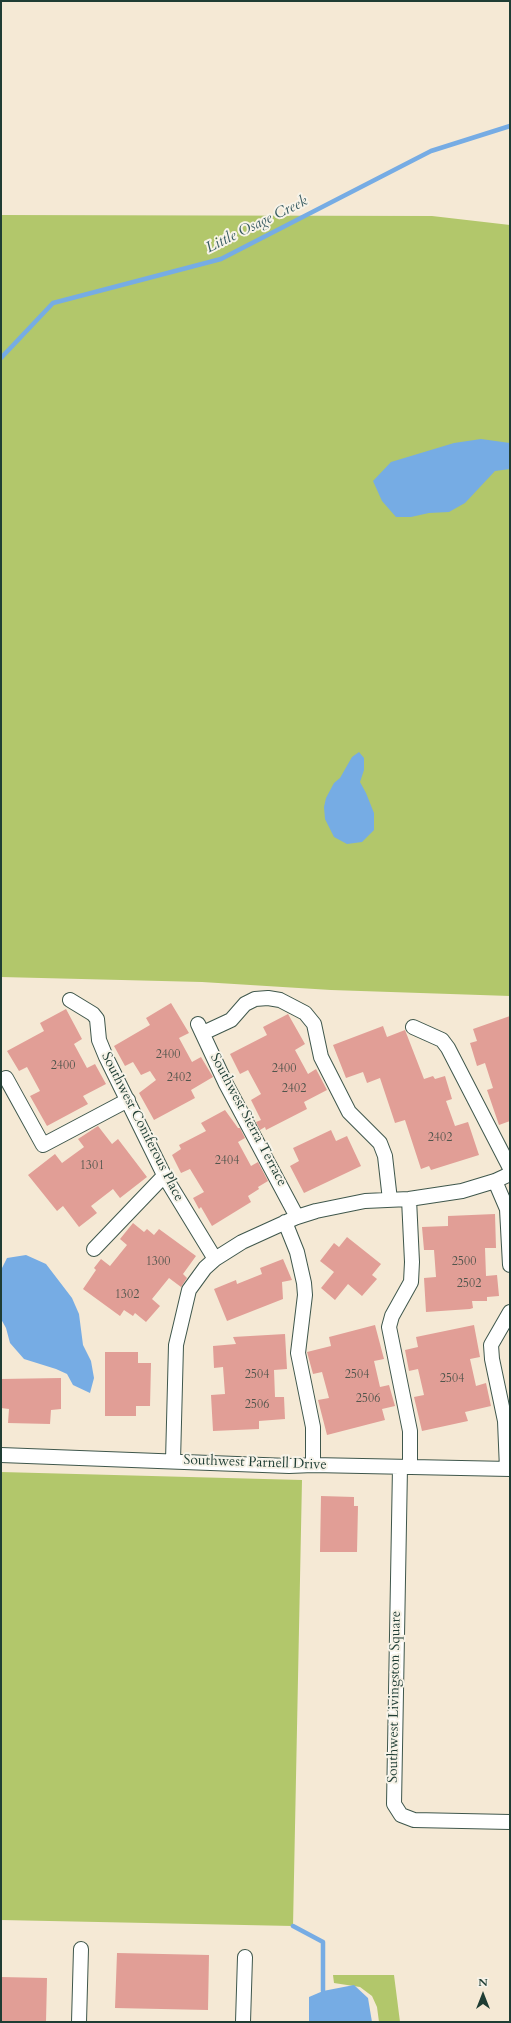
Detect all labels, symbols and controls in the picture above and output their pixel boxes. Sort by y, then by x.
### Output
water label: Little Osage Creek [203,193,311,257]
house number: 2400 [156,1048,180,1062]
street label: Southwest Coniferous Place [97,1050,187,1204]
street label: Southwest Sierra Terrace [206,1051,290,1189]
house number: 2400 [51,1059,75,1073]
house number: 2400 [272,1062,296,1076]
house number: 2402 [167,1071,191,1085]
house number: 2402 [282,1082,306,1096]
house number: 2402 [428,1131,452,1145]
house number: 2404 [215,1154,239,1168]
house number: 1301 [80,1159,104,1173]
house number: 1300 [146,1255,170,1269]
house number: 2500 [452,1255,476,1269]
house number: 2502 [457,1277,481,1291]
house number: 1302 [115,1288,139,1302]
house number: 2504 [245,1368,269,1382]
house number: 2504 [345,1368,369,1382]
house number: 2504 [440,1372,464,1386]
house number: 2506 [356,1392,380,1406]
house number: 2506 [245,1398,269,1412]
street label: Southwest Parnell Drive [183,1452,327,1474]
street label: Southwest Livingston Square [385,1611,405,1783]
north arrow [463,1975,503,2015]
text: N [478,1975,488,1990]

